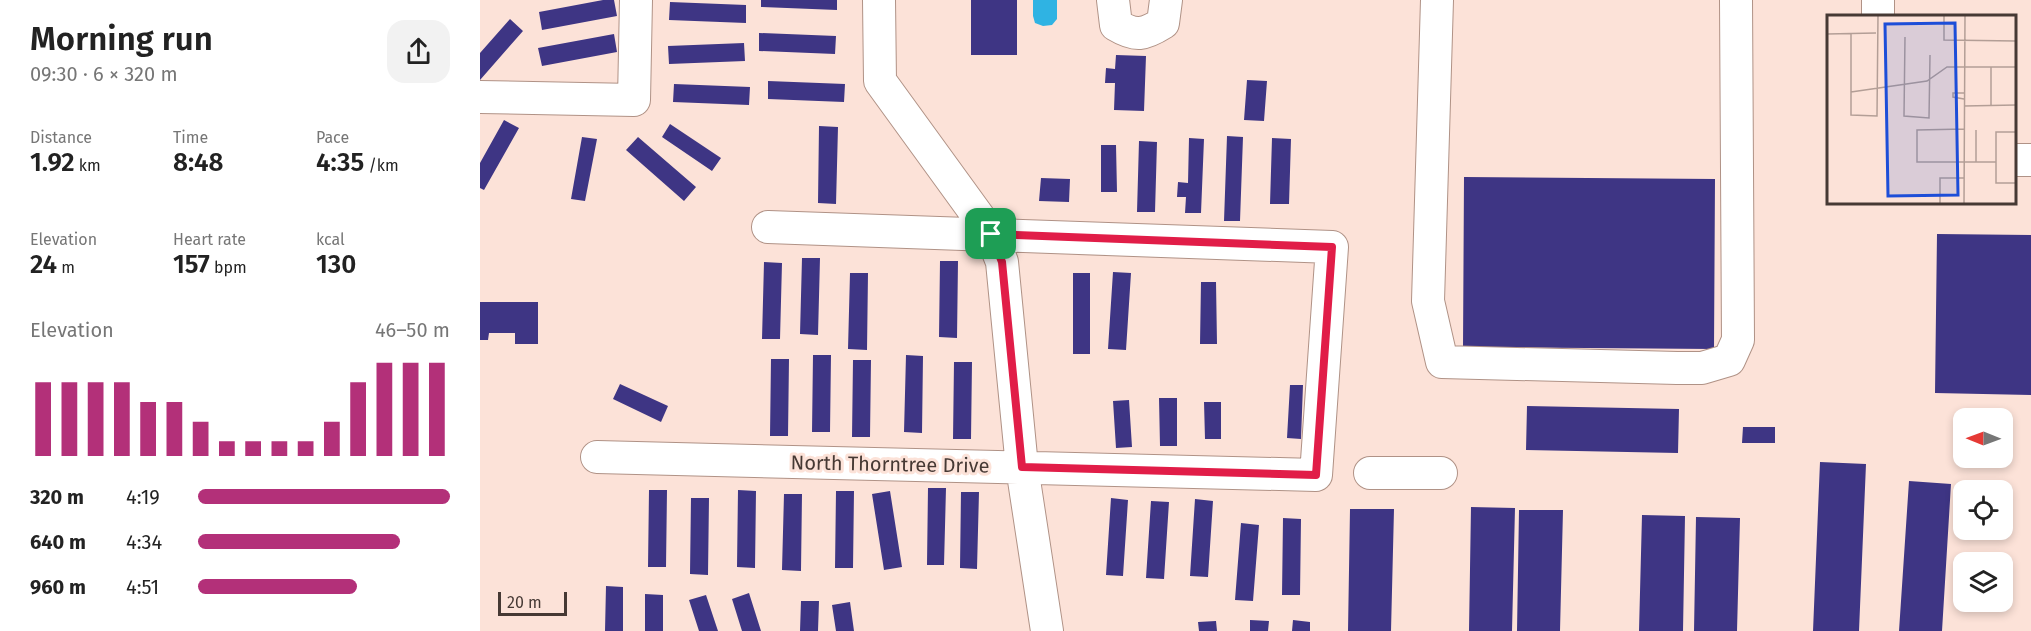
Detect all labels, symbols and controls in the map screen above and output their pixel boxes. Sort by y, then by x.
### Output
inset map [1827,15,2016,204]
text: Morning run [30,19,213,59]
button: share [387,20,450,83]
text: 09:30 · 6 × 320 m [30,62,178,86]
text: Distance [30,128,92,147]
text: Time [173,128,208,147]
text: Pace [316,128,349,147]
text: 1.92 [30,147,75,178]
text: 8:48 [173,147,223,178]
text: 4:35 [316,147,364,178]
text: km [75,156,101,175]
text: /km [364,156,399,175]
pin [965,208,1016,259]
icon: arrive [974,217,1007,250]
text: Elevation [30,230,97,249]
text: Heart rate [173,230,246,249]
text: kcal [316,230,345,249]
text: 24 [30,249,57,280]
text: 157 [173,249,210,280]
text: 130 [316,249,356,280]
text: m [57,258,75,277]
text: bpm [210,258,247,277]
text: Elevation [30,318,114,342]
text: 46–50 m [375,318,450,342]
north arrow [1953,408,2013,468]
map controls [1953,408,2013,612]
street label: North Thorntree Drive [790,450,990,478]
button: locate [1953,480,2013,540]
text: 320 m [30,485,84,509]
text: 4:19 [126,485,160,509]
text: 640 m [30,530,86,554]
text: 4:34 [126,530,162,554]
button: layers [1953,552,2013,612]
text: 960 m [30,575,86,599]
text: 4:51 [126,575,159,599]
scale bar [498,589,567,616]
text: 20 m [507,593,542,612]

